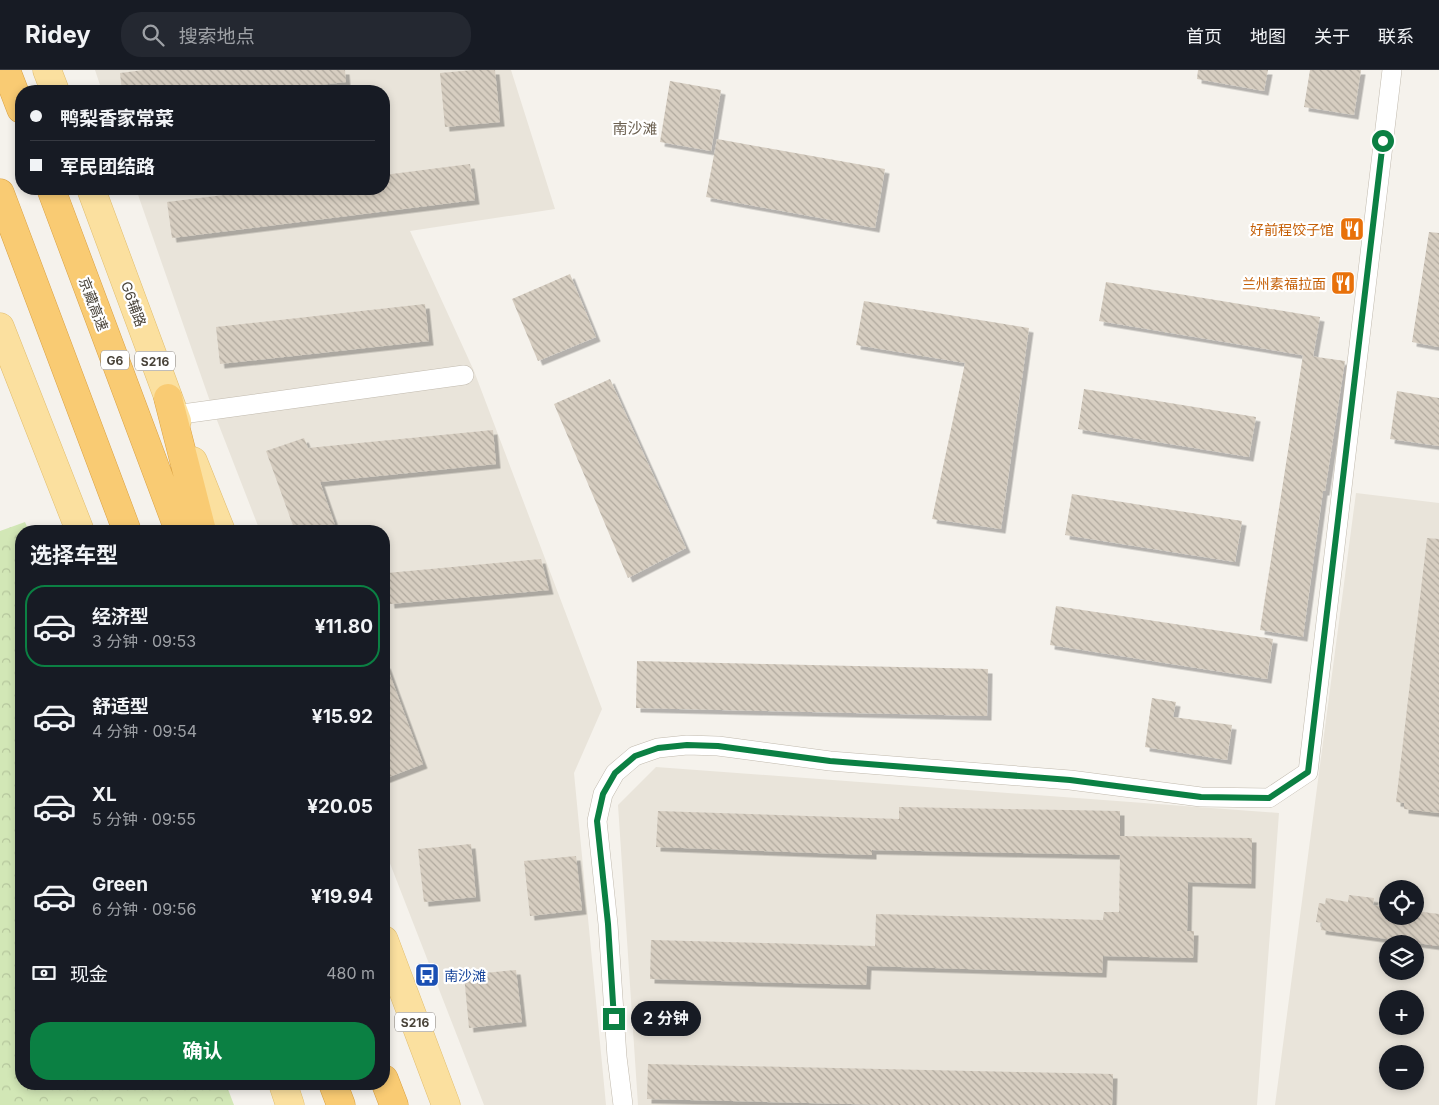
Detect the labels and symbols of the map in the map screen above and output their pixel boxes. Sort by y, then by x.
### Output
district label: 南沙滩 [612,119,658,138]
route start [1372,130,1394,152]
restaurant icon: 好前程饺子馆 [1339,216,1365,242]
place label: 好前程饺子馆 [1250,221,1334,238]
restaurant icon: 兰州素福拉面 [1330,270,1356,296]
street label: 京藏高速 [76,275,112,333]
place label: 兰州素福拉面 [1242,275,1326,292]
street label: G6辅路 [118,279,150,329]
road number: G6 [101,350,129,370]
road number: S216 [135,352,175,370]
bus stop icon: 南沙滩 [414,962,440,988]
place label: 南沙滩 [444,967,486,984]
callout: 2 分钟 [632,1002,702,1036]
route end [603,1008,625,1030]
road number: S216 [395,1012,435,1032]

